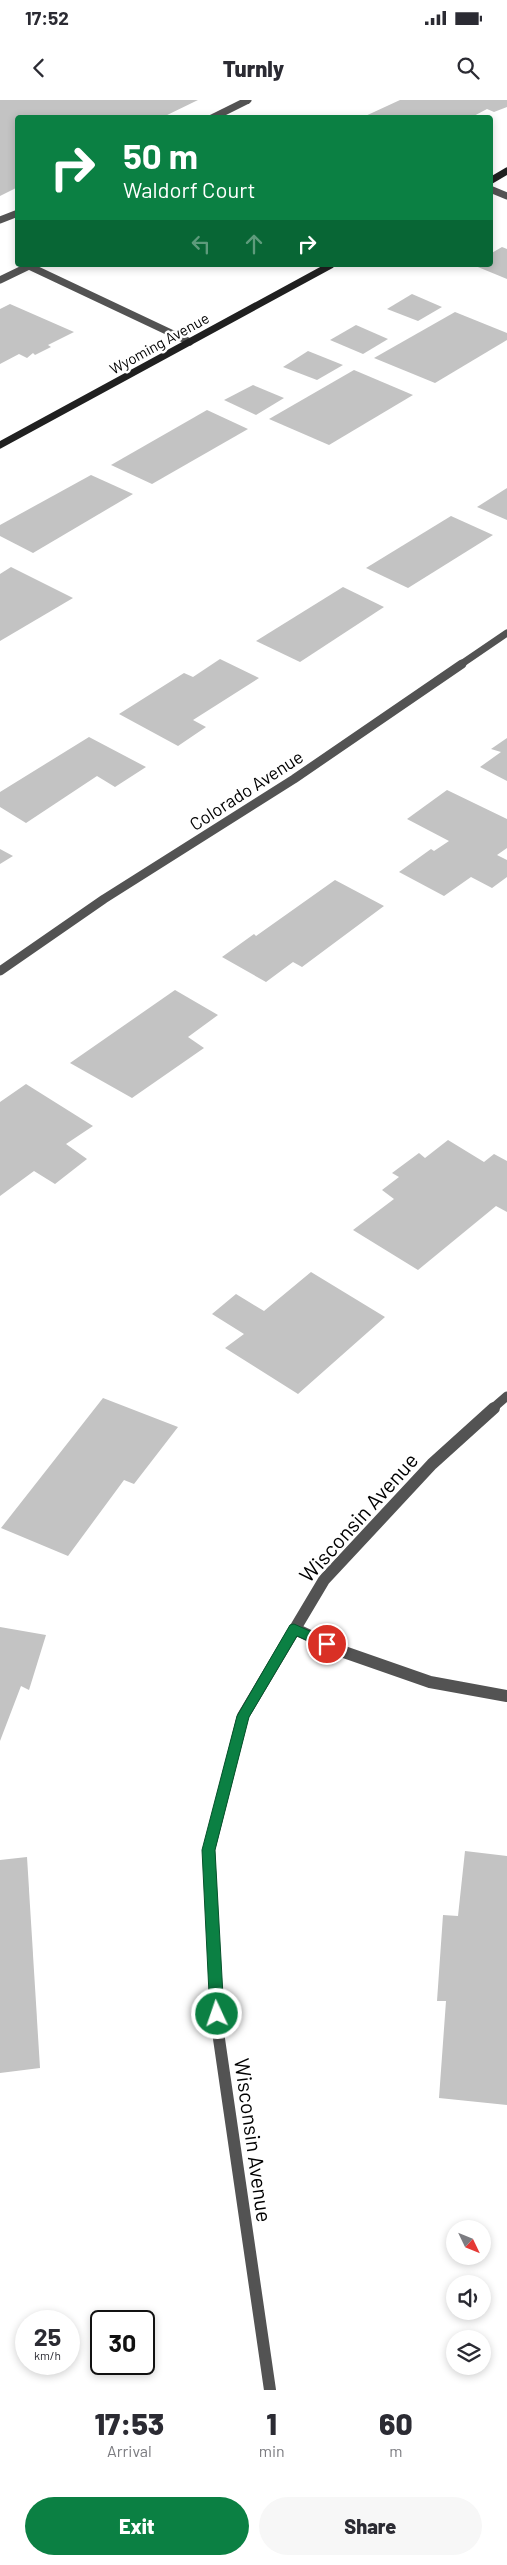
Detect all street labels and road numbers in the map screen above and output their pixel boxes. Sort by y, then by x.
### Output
street label: Wyoming Avenue [106,308,212,378]
street label: Colorado Avenue [185,745,307,835]
street label: Wisconsin Avenue [293,1447,423,1587]
street label: Wisconsin Avenue [230,2056,278,2224]

